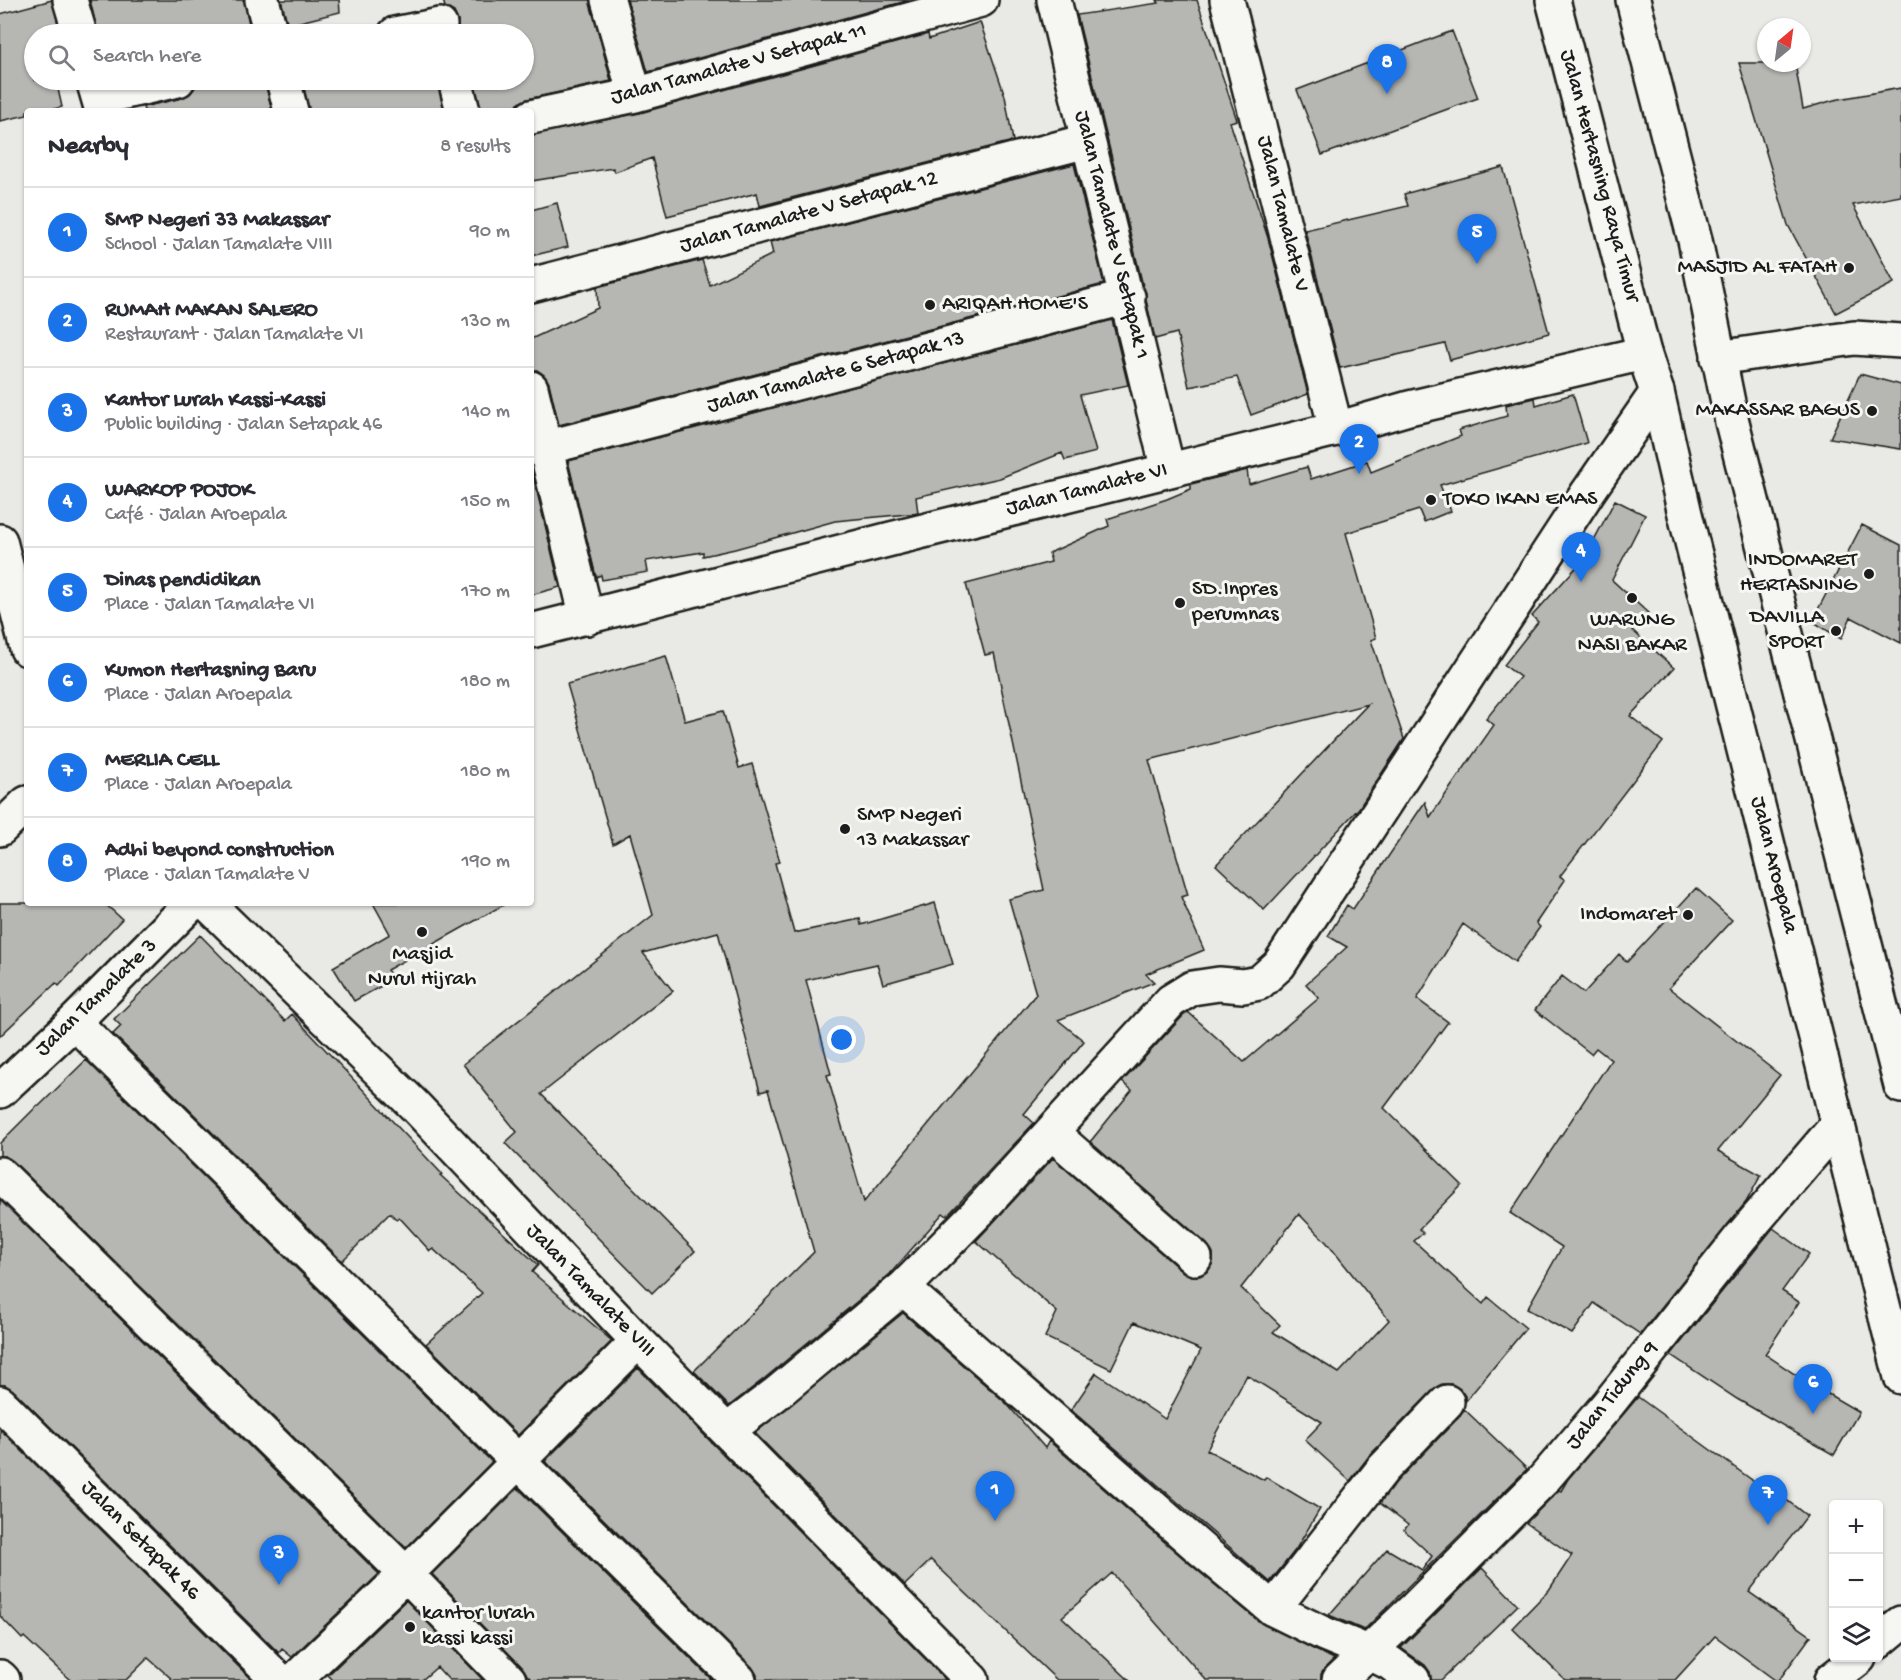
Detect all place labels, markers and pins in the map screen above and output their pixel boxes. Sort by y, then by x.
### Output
pin: 8 [1368,44,1406,94]
pin: 5 [1458,214,1496,264]
place label: MASJID AL FATAH [1678,255,1837,281]
marker: MASJID AL FATAH [1842,261,1856,275]
place label: ARIQAH HOME'S [942,292,1089,318]
marker: ARIQAH HOME'S [923,298,937,312]
place label: MAKASSAR BAGUS [1696,398,1861,424]
marker: MAKASSAR BAGUS [1865,404,1879,418]
pin: 2 [1340,424,1378,474]
place label: TOKO IKAN EMAS [1441,487,1598,513]
marker: TOKO IKAN EMAS [1424,493,1438,507]
pin: 4 [1562,532,1600,582]
place label: INDOMARET HERTASNING [1740,548,1859,599]
marker: INDOMARET HERTASNING [1862,567,1876,581]
place label: SD.Inpres perumnas [1191,577,1280,628]
marker: WARUNG NASI BAKAR [1625,591,1639,605]
marker: SD.Inpres perumnas [1173,596,1187,610]
place label: DAVILLA SPORT [1748,605,1826,656]
place label: WARUNG NASI BAKAR [1578,608,1688,659]
marker: DAVILLA SPORT [1829,624,1843,638]
place label: SMP Negeri 13 Makassar [856,803,970,854]
marker: SMP Negeri 13 Makassar [838,822,852,836]
place label: Indomaret [1580,902,1678,928]
marker: Indomaret [1681,908,1695,922]
marker: Masjid Nurul Hijrah [415,925,429,939]
place label: Masjid Nurul Hijrah [368,942,476,993]
pin: 6 [1794,1364,1832,1414]
pin: 1 [976,1472,1014,1521]
pin: 7 [1748,1476,1788,1525]
pin: 3 [260,1536,298,1585]
place label: kantor lurah kassi kassi [422,1601,535,1652]
marker: kantor lurah kassi kassi [403,1620,417,1634]

